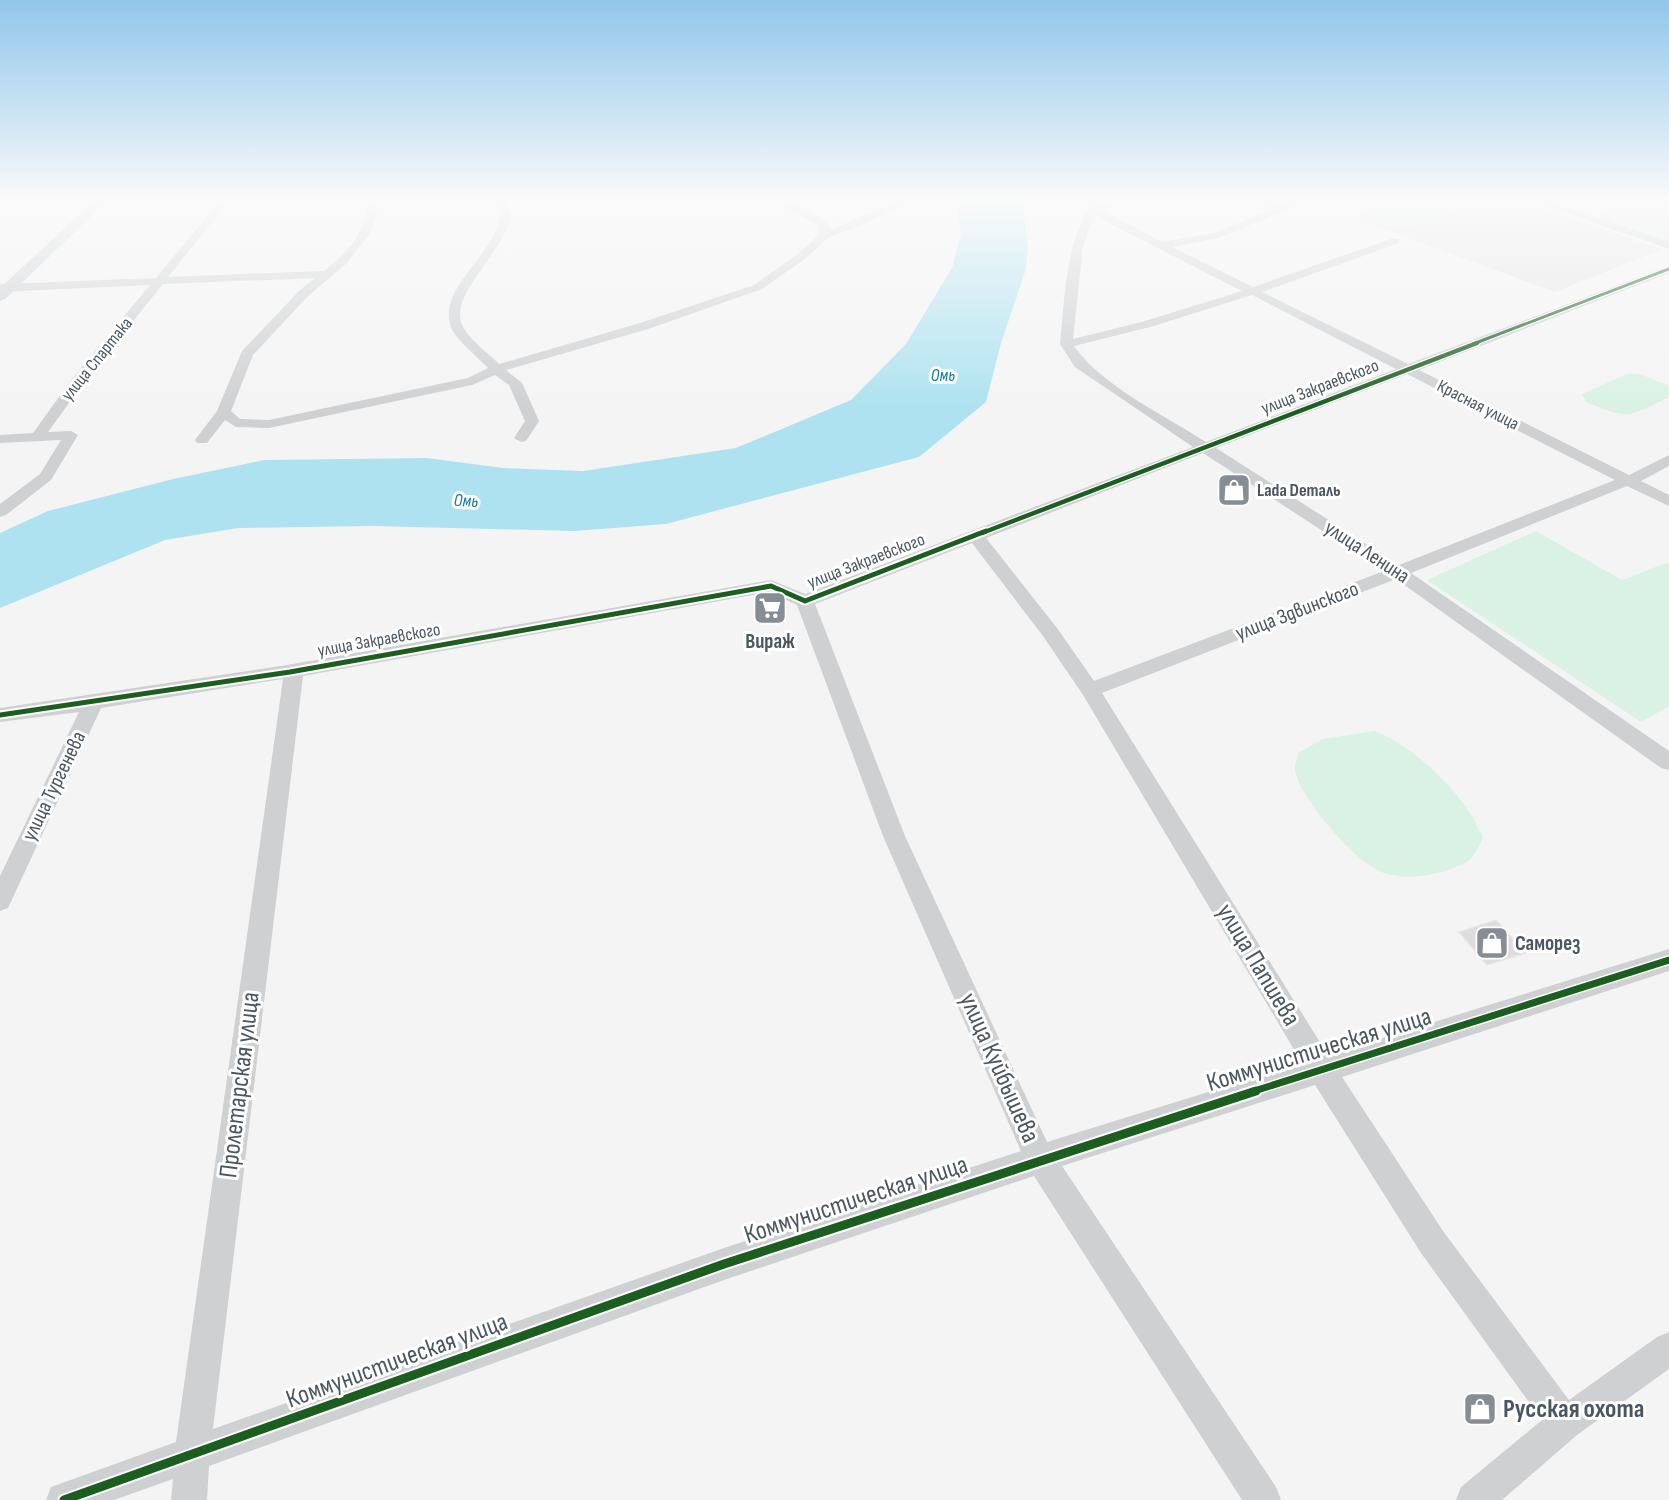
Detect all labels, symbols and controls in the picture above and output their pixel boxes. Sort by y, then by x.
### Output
street label: улица Спартака [57,313,137,405]
street label: улица Закраевского [1258,355,1382,419]
water label: Омь [931,365,955,386]
street label: Красная улица [1434,375,1522,435]
shop icon: Lada Dеталь [1216,472,1252,508]
place label: Lada Dеталь [1257,480,1340,501]
water label: Омь [453,490,479,512]
street label: улица Ленина [1320,515,1414,589]
street label: улица Закраевского [804,529,928,593]
street label: улица Здвинского [1232,576,1362,646]
supermarket icon: Вираж [752,590,788,626]
street label: улица Закраевского [316,619,442,661]
place label: Вираж [745,629,795,654]
street label: улица Тургенева [17,727,91,845]
street label: улица Папшева [1209,898,1307,1032]
shop icon: Саморез [1474,925,1510,961]
place label: Саморез [1515,931,1580,956]
street label: улица Куйбышева [952,988,1046,1148]
street label: Пролетарская улица [213,990,267,1180]
street label: Коммунистическая улица [1203,1001,1435,1099]
street label: Коммунистическая улица [740,1149,972,1251]
street label: Коммунистическая улица [282,1307,512,1415]
shop icon: Русская охота [1462,1391,1498,1427]
place label: Русская охота [1503,1394,1644,1425]

